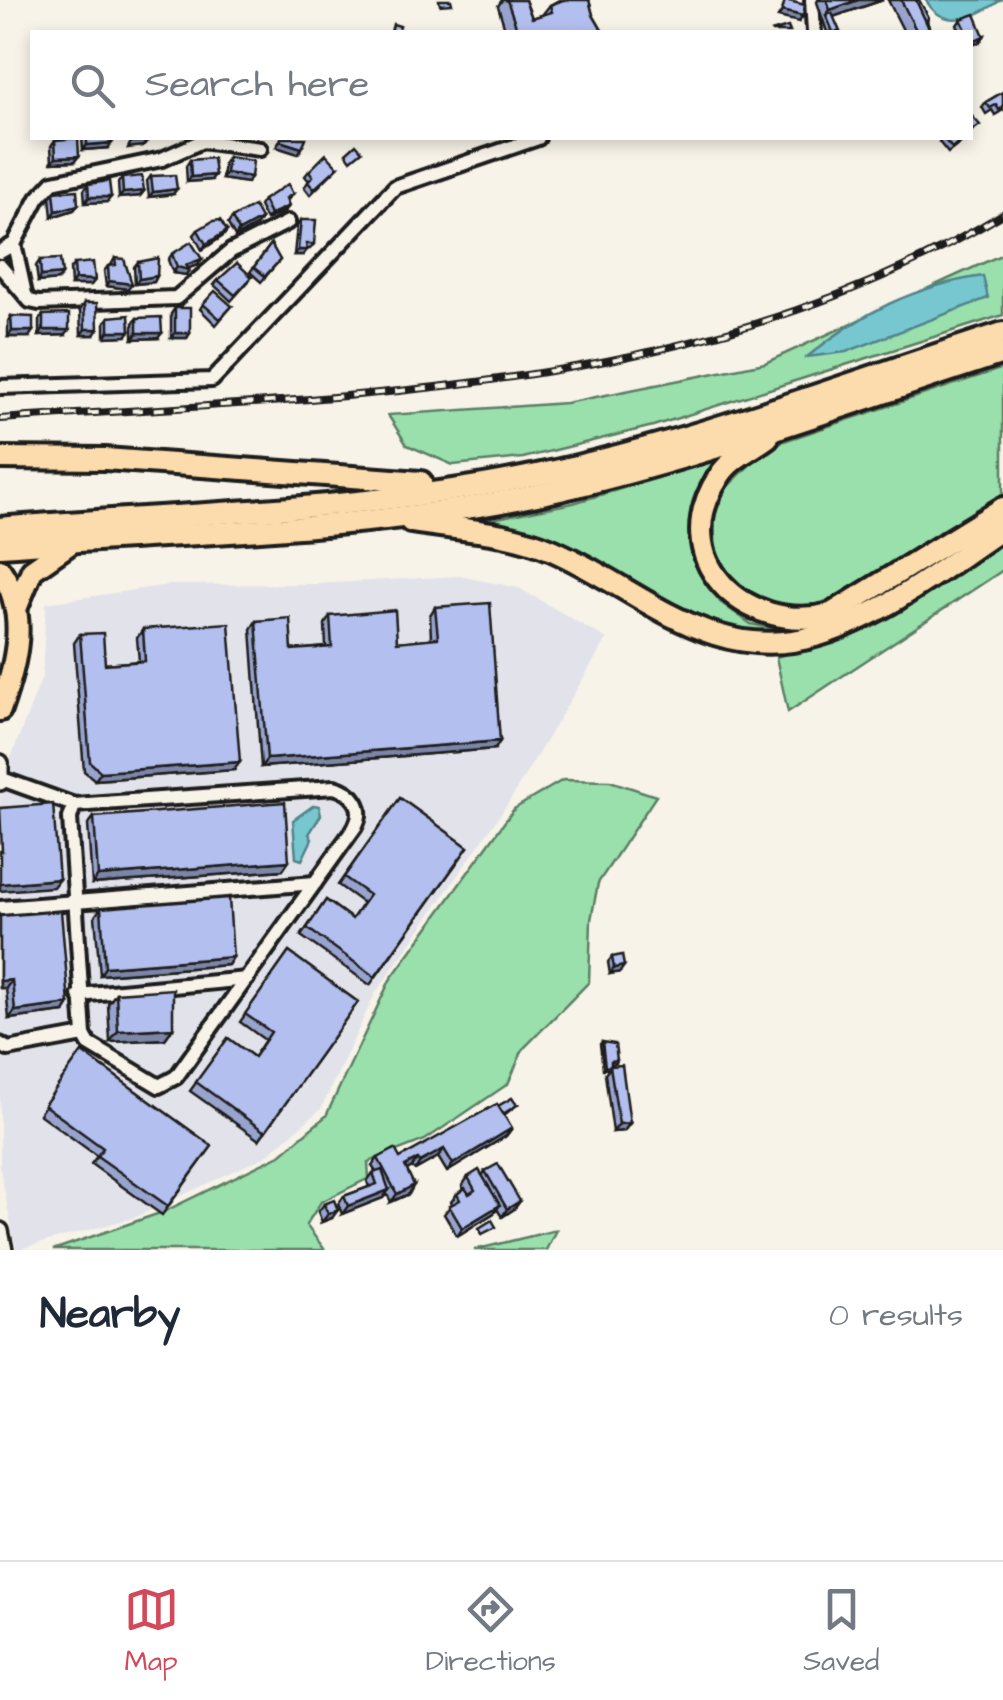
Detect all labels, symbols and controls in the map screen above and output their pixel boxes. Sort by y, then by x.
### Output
search box [30,30,973,140]
icon: search [65,58,120,113]
text: Search here [145,59,369,111]
text: Nearby [40,1286,180,1344]
text: 0 results [829,1293,963,1338]
tab: Map [124,1582,179,1681]
tab: Directions [426,1582,556,1681]
tab: Saved [803,1582,879,1681]

